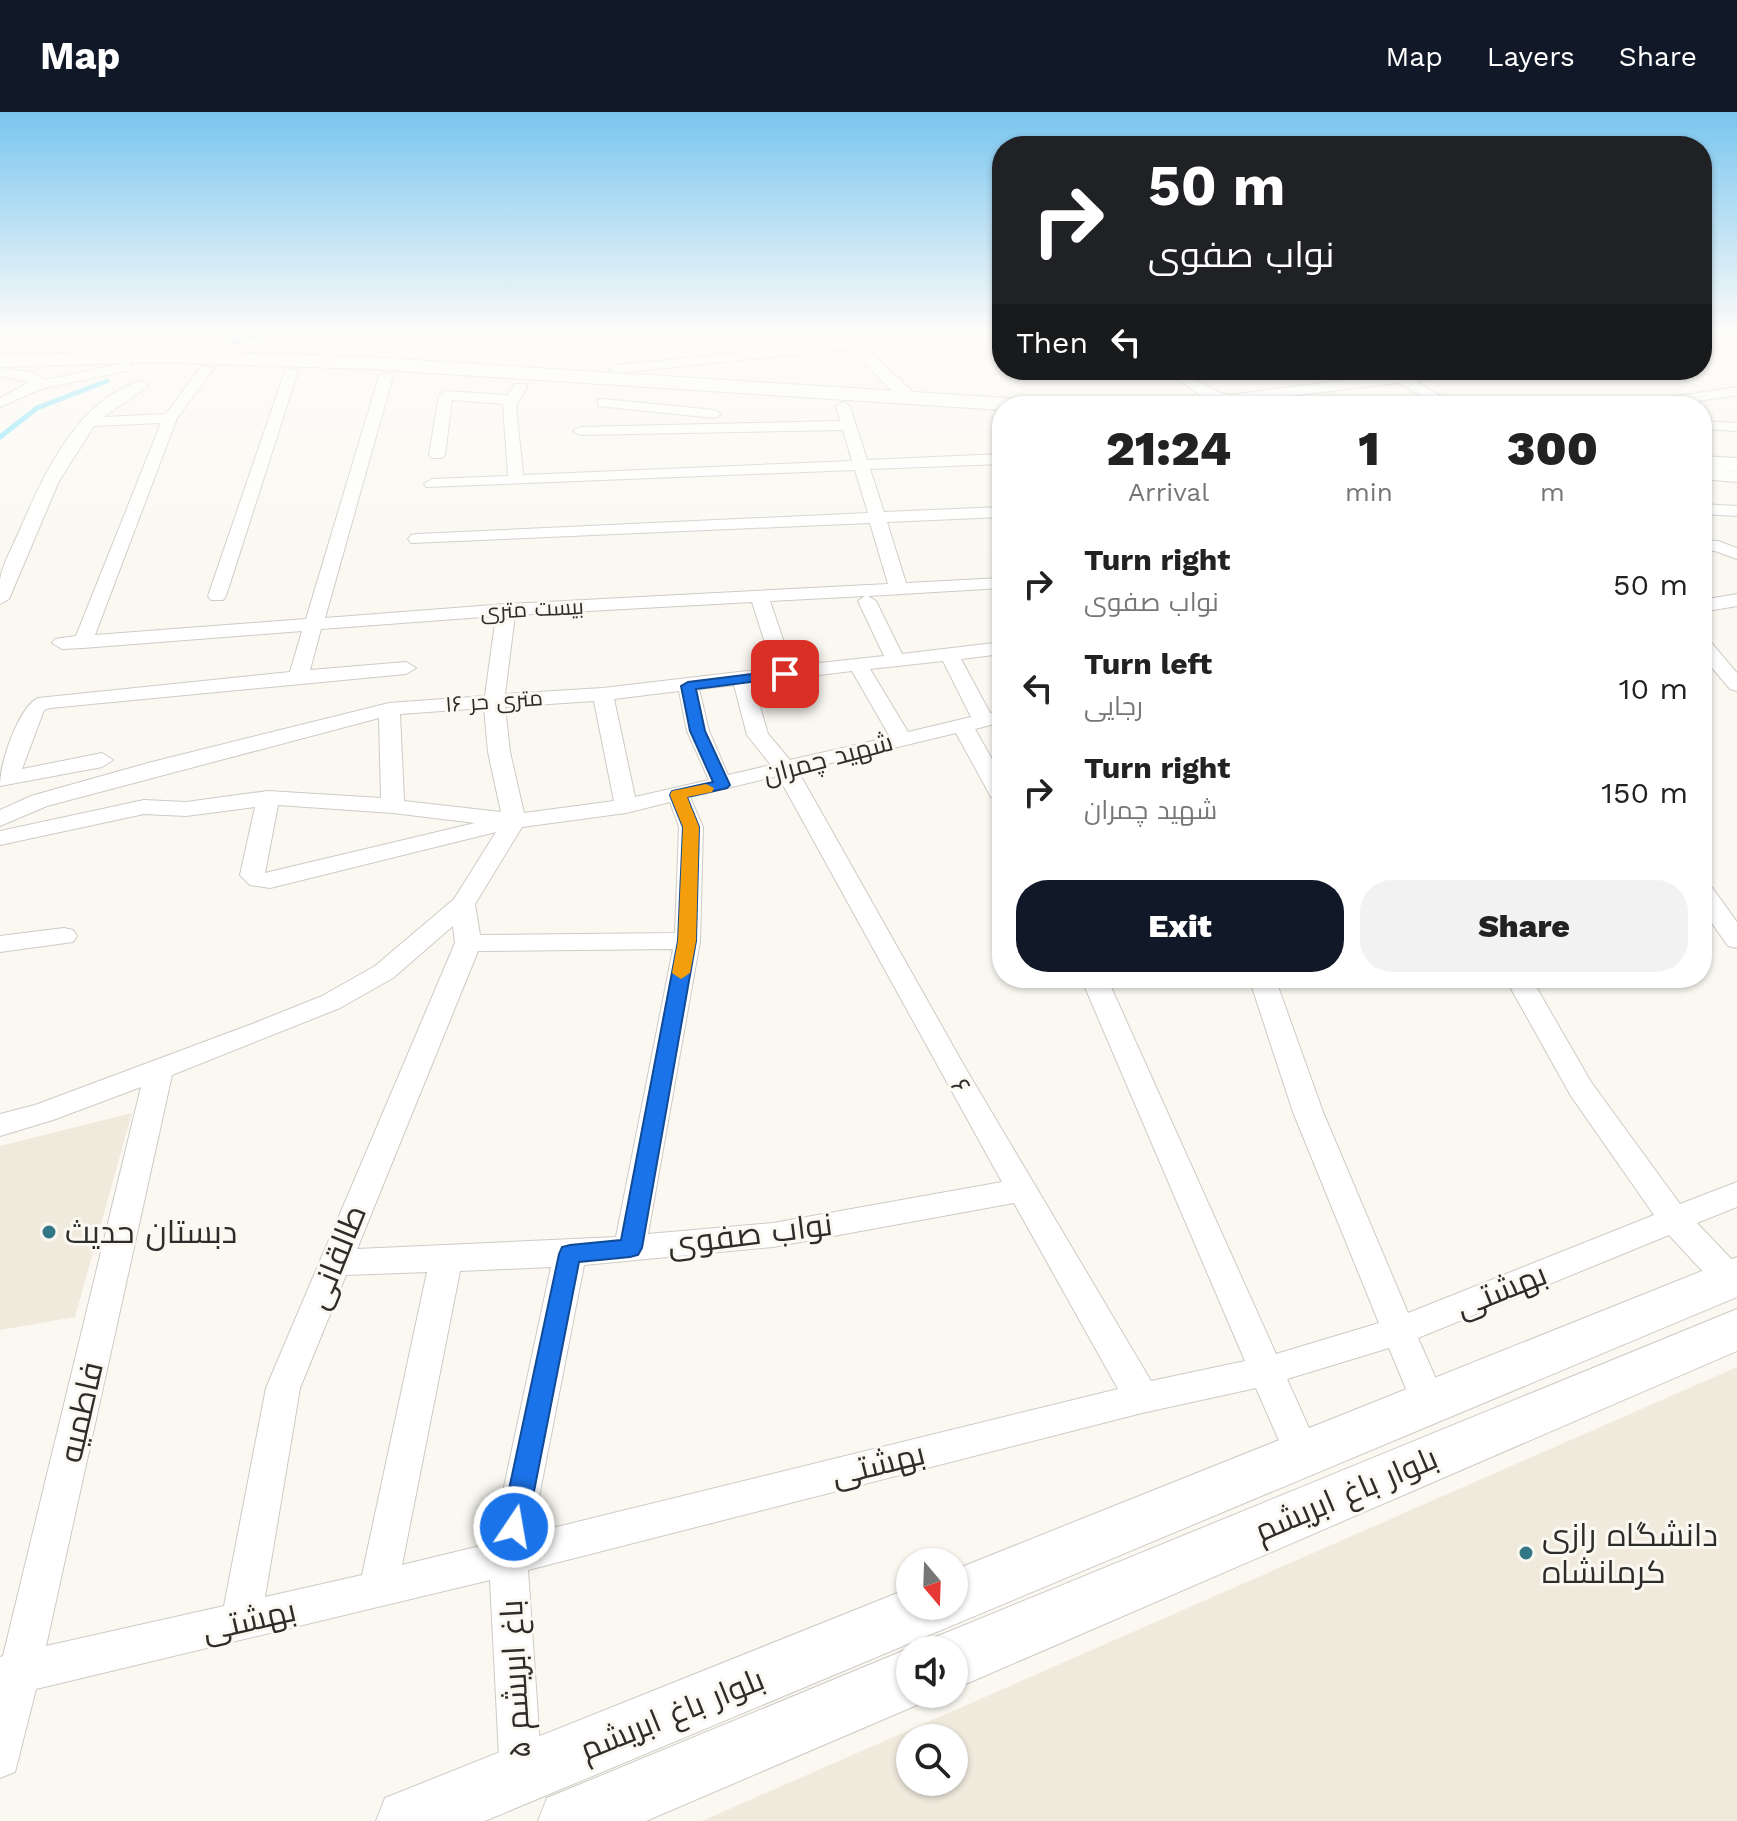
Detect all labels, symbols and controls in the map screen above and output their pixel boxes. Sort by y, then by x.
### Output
text: Map [40,34,120,78]
text: Map [1386,40,1443,73]
text: Layers [1487,40,1575,73]
text: Share [1619,40,1697,73]
text: 50 m [1148,153,1285,219]
icon: right [1016,168,1120,272]
text: نواب صفوی [1148,234,1334,276]
icon: left [1104,320,1148,364]
text: Then [1016,325,1088,360]
text: 21:24 [1106,420,1231,477]
text: 1 [1358,420,1380,477]
text: 300 [1507,420,1598,477]
text: Arrival [1128,477,1209,507]
text: min [1345,477,1393,507]
text: m [1540,477,1565,507]
text: Turn right [1084,542,1230,577]
icon: right [1016,562,1060,606]
text: 50 m [1613,567,1688,602]
text: نواب صفوی [1084,587,1219,617]
street label: بیست متری [480,594,584,624]
pin [751,640,819,708]
text: Turn left [1084,646,1212,681]
icon: arrive [763,652,807,696]
icon: left [1016,666,1060,710]
text: 10 m [1619,671,1688,706]
street label: ۱۶ متری حر [444,685,544,717]
text: رجایی [1084,691,1143,721]
street label: شهید چمران [760,726,897,792]
text: Turn right [1084,750,1230,785]
icon: right [1016,770,1060,814]
text: 150 m [1601,775,1688,810]
text: شهید چمران [1084,795,1217,825]
button: Exit [1016,880,1344,972]
button: Share [1360,880,1688,972]
street label: ۶ [945,1073,977,1099]
street label: طالقانی [298,1199,374,1315]
street label: نواب صفوی [665,1205,835,1263]
place label: دبستان حدیث [65,1213,237,1251]
marker: دبستان حدیث [40,1223,58,1241]
street label: بهشتی [1450,1255,1552,1325]
street label: فاطمیه [51,1358,111,1466]
street label: بهشتی [827,1434,929,1494]
street label: بلوار باغ ابریشم [1249,1438,1444,1552]
position arrow [472,1485,556,1569]
place label: دانشگاه رازی کرمانشاه [1542,1516,1718,1591]
marker: دانشگاه رازی کرمانشاه [1517,1544,1535,1562]
north arrow [896,1548,968,1620]
map controls [896,1548,968,1796]
street label: بهشتی [198,1591,300,1649]
street label: باغ ابریشم ۵ [492,1599,541,1759]
button: sound [896,1636,968,1708]
street label: بلوار باغ ابریشم [574,1660,771,1771]
button: search [896,1724,968,1796]

